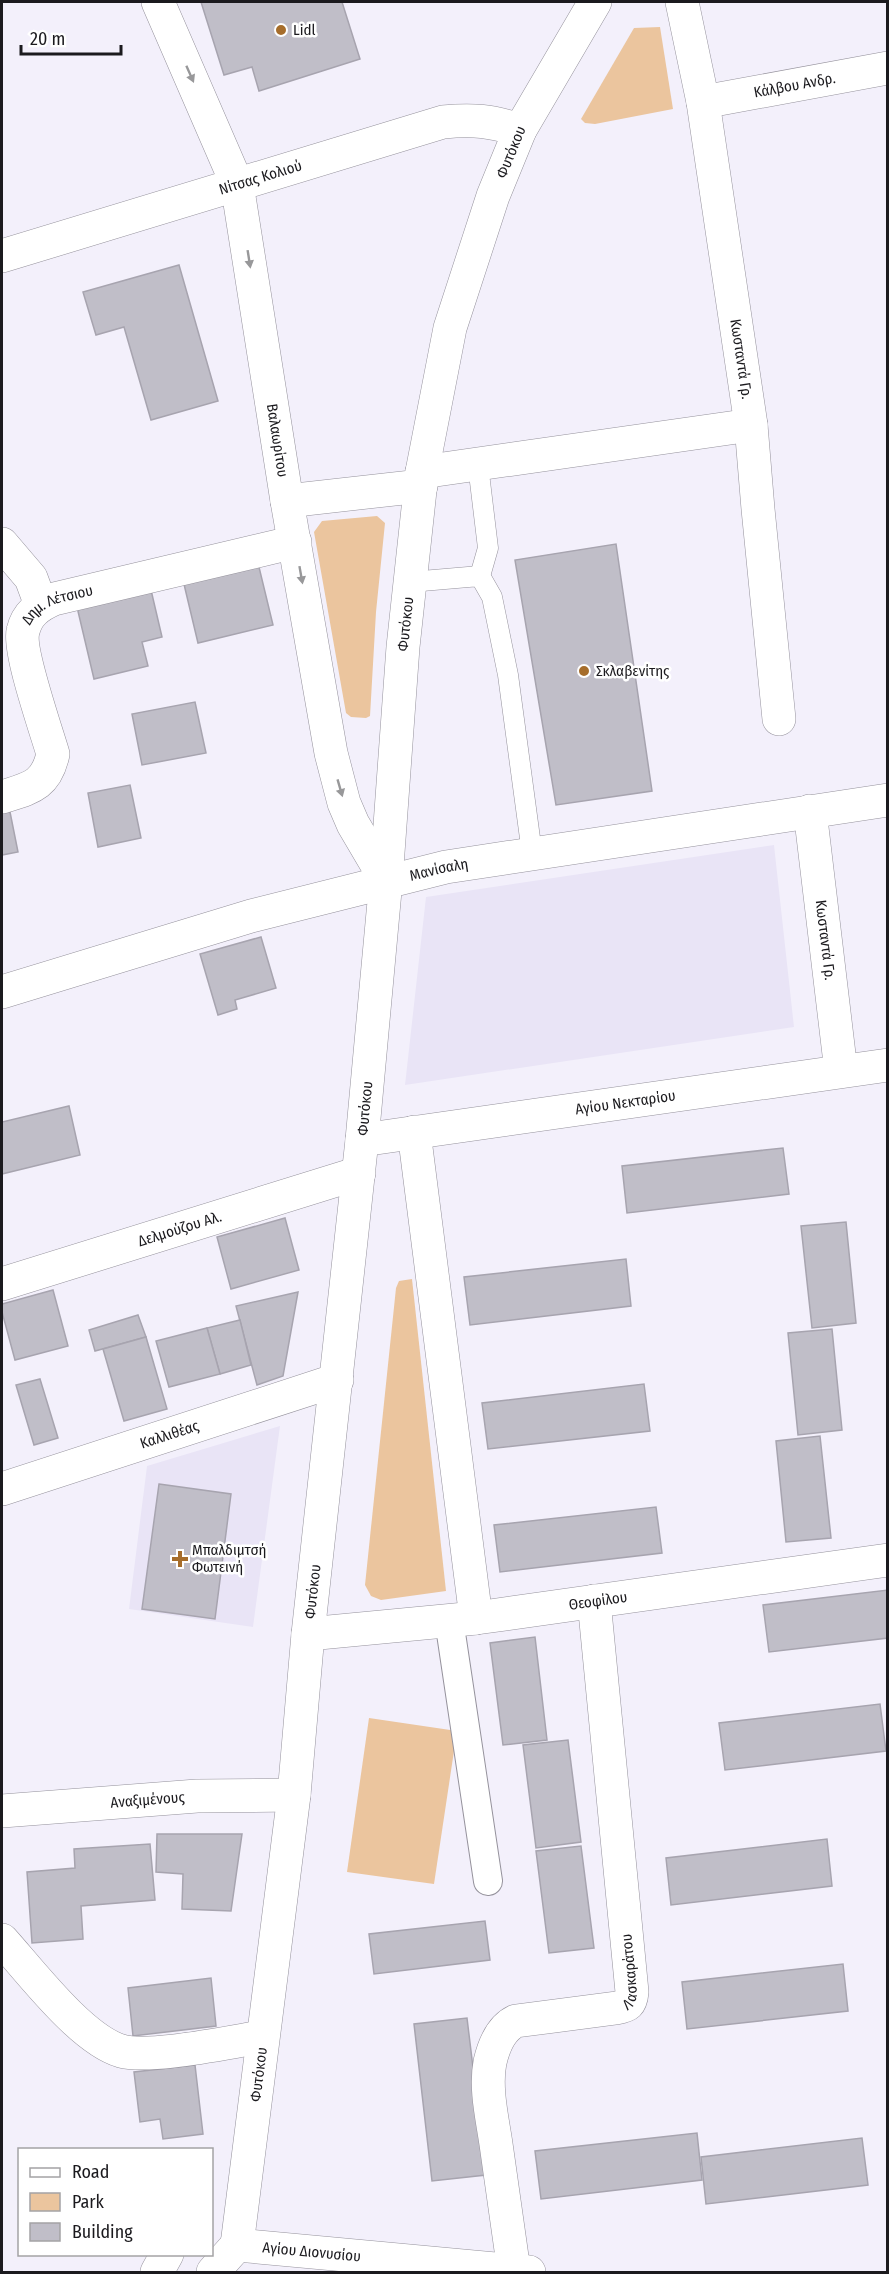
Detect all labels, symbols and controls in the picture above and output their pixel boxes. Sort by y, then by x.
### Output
scale bar [21,18,122,56]
place label: Lidl [293,21,315,39]
marker: Lidl [274,23,288,37]
text: 20 m [30,28,65,50]
one-way arrow [185,66,195,84]
street label: Κάλβου Ανδρ. [752,69,837,102]
street label: Φυτόκου [492,123,530,181]
street label: Νίτσας Κολιού [217,156,304,199]
one-way arrow [245,249,254,268]
street label: Κωσταντά Γρ. [726,318,756,400]
street label: Βαλαωρίτου [263,402,292,478]
one-way arrow [297,566,306,585]
street label: Δημ. Λέτσιου [18,581,95,628]
street label: Φυτόκου [394,596,417,652]
place label: Σκλαβενίτης [596,662,670,680]
marker: Σκλαβενίτης [577,664,591,678]
one-way arrow [336,779,345,797]
street label: Μανίσαλη [408,855,470,885]
street label: Κωσταντά Γρ. [812,899,839,981]
street label: Φυτόκου [353,1080,376,1136]
street label: Αγίου Νεκταρίου [574,1086,677,1118]
street label: Δελμούζου Αλ. [136,1207,224,1250]
street label: Καλλιθέας [138,1416,202,1452]
place label: Μπαλδιμτσή Φωτεινή [192,1541,266,1576]
marker: Μπαλδιμτσή Φωτεινή [173,1552,187,1566]
street label: Φυτόκου [301,1563,325,1620]
street label: Θεοφίλου [568,1588,629,1614]
street label: Αναξιμένους [110,1788,186,1812]
street label: Λασκαράτου [617,1933,641,2014]
street label: Φυτόκου [246,2046,271,2103]
legend [18,2148,213,2256]
text: Road [72,2161,109,2183]
text: Park [72,2191,105,2213]
text: Building [72,2221,133,2243]
street label: Αγίου Διονυσίου [262,2238,362,2265]

